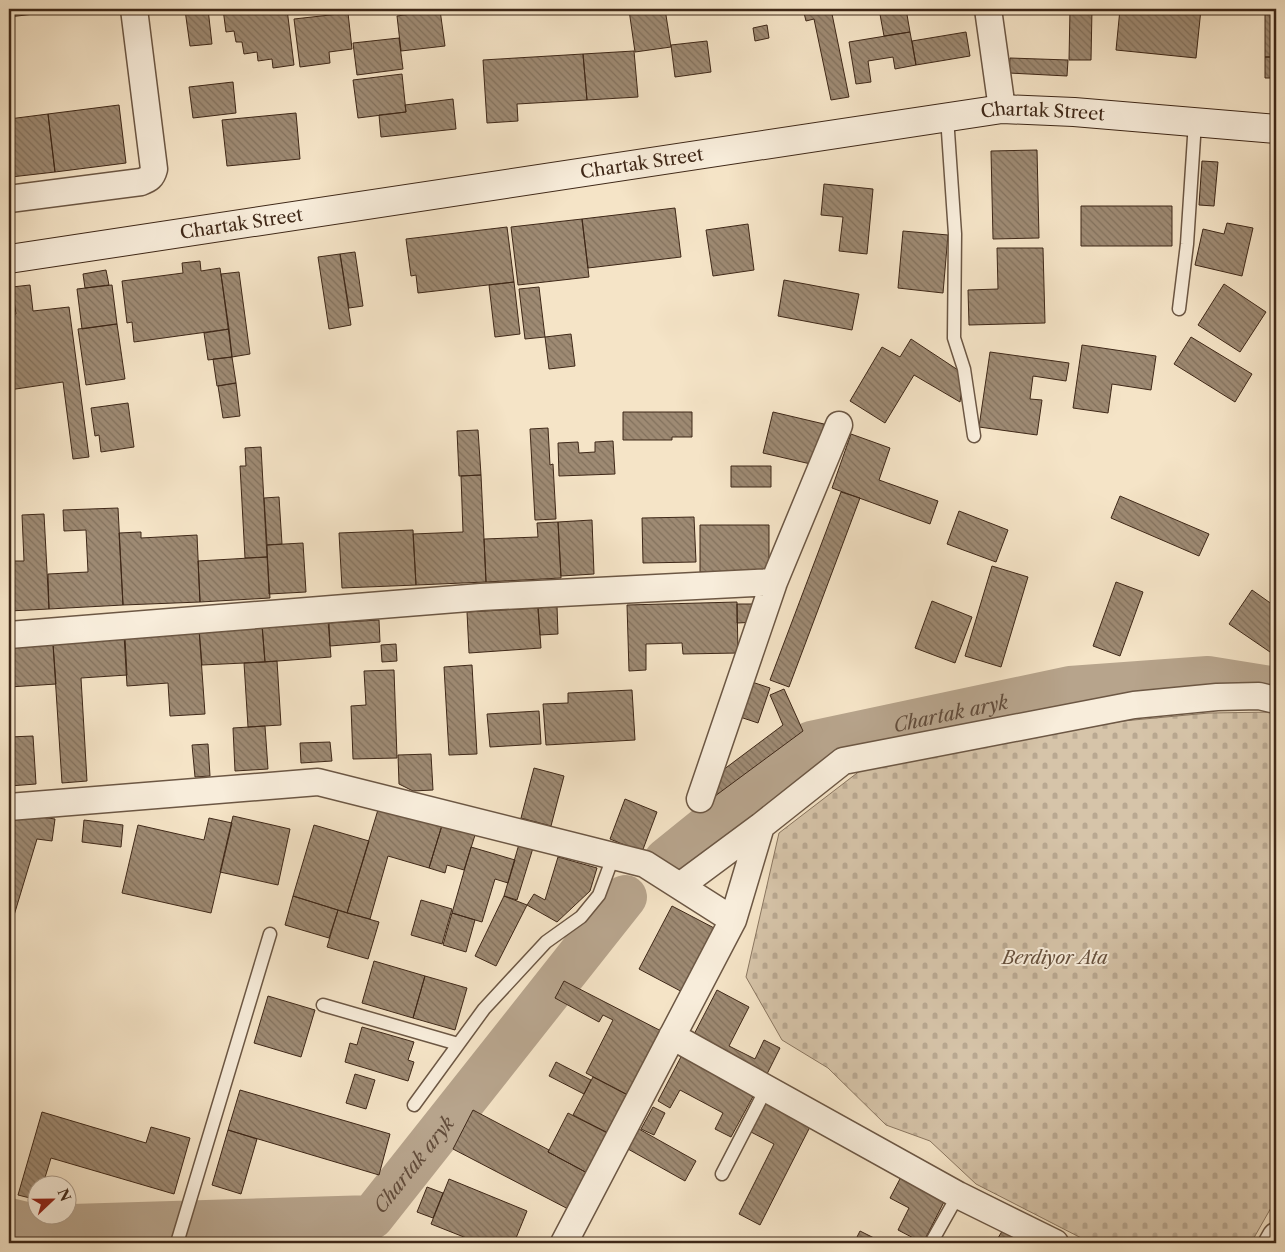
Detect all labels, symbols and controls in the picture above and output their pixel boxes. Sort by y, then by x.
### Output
street label: Chartak Street [979,98,1106,126]
street label: Chartak Street [579,143,705,184]
street label: Chartak Street [178,204,305,244]
water label: Chartak aryk [891,690,1010,737]
park label: Berdiyor Ata [1000,947,1108,969]
water label: Chartak aryk [368,1111,459,1217]
north arrow [28,1174,78,1224]
text: N [53,1186,75,1204]

